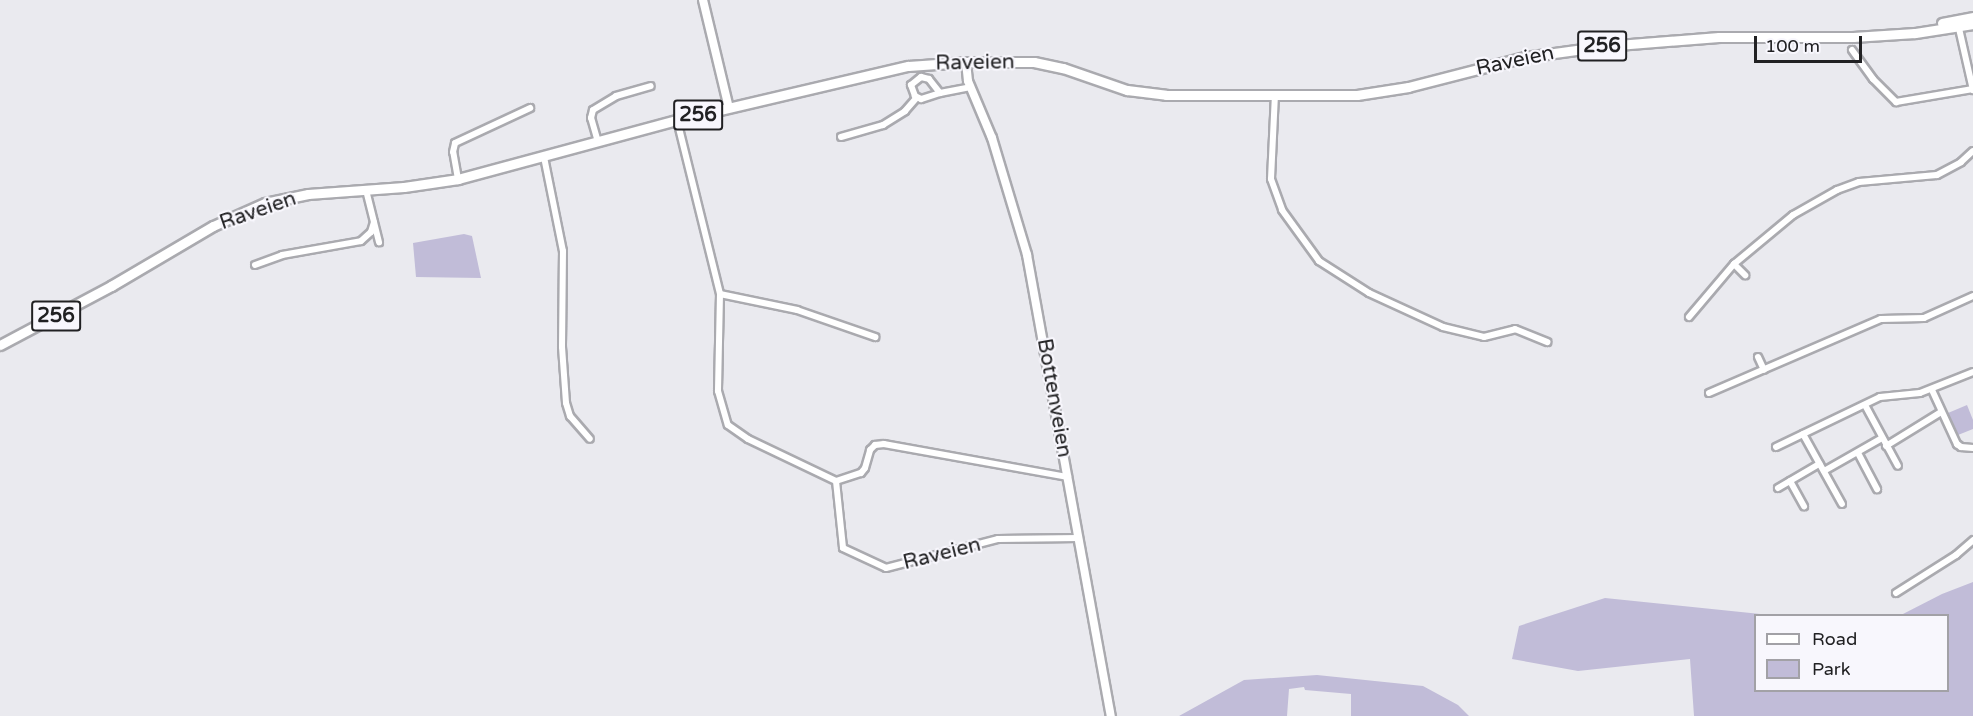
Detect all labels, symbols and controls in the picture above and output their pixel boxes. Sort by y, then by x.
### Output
scale bar [1757,24,1865,62]
road number: 256 [1576,29,1628,63]
text: 100 m [1765,35,1820,57]
street label: Raveien [1474,40,1556,82]
street label: Raveien [935,50,1015,76]
road number: 256 [672,98,724,132]
street label: Raveien [216,186,300,236]
road number: 256 [31,299,82,333]
street label: Bottenveien [1031,337,1077,459]
street label: Raveien [900,532,984,576]
legend [1754,614,1949,692]
text: Road [1812,628,1857,650]
text: Park [1812,658,1850,680]

